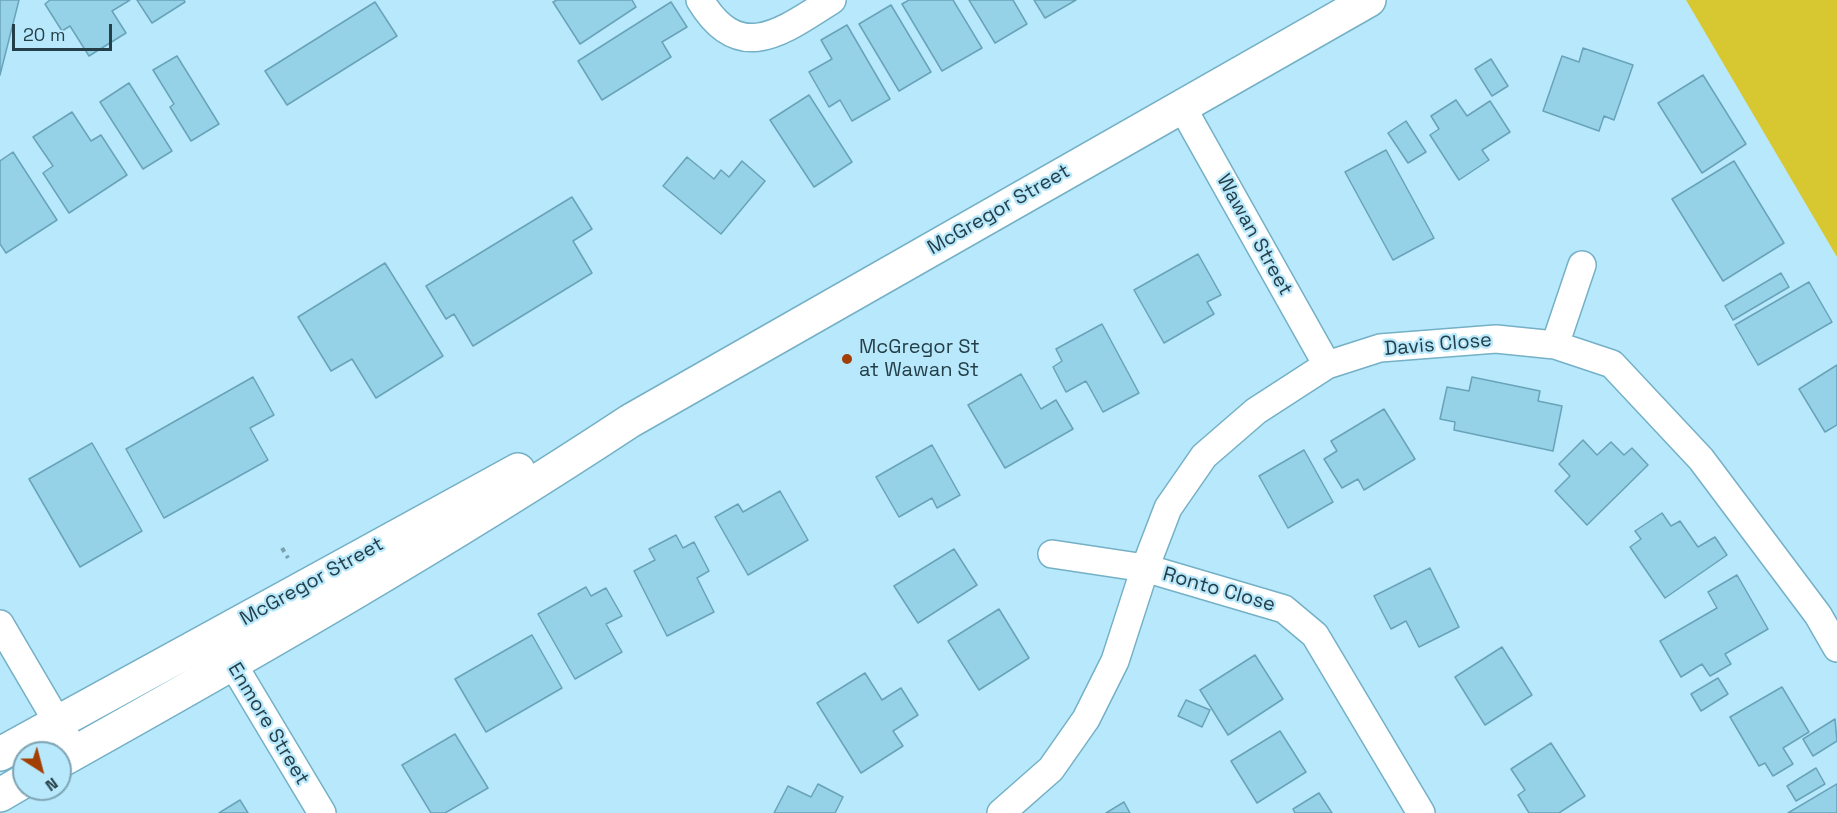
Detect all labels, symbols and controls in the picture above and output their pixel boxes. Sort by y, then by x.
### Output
scale bar [15,12,116,50]
text: 20 m [23,23,66,46]
street label: McGregor Street [924,159,1074,261]
street label: Wawan Street [1211,170,1297,300]
street label: Davis Close [1383,328,1493,362]
place label: McGregor St at Wawan St [859,336,980,383]
marker: McGregor St at Wawan St [840,352,854,366]
street label: McGregor Street [236,533,388,631]
street label: Ronto Close [1160,563,1278,617]
street label: Enmore Street [222,659,314,789]
north arrow [12,741,72,801]
text: N [41,773,62,796]

